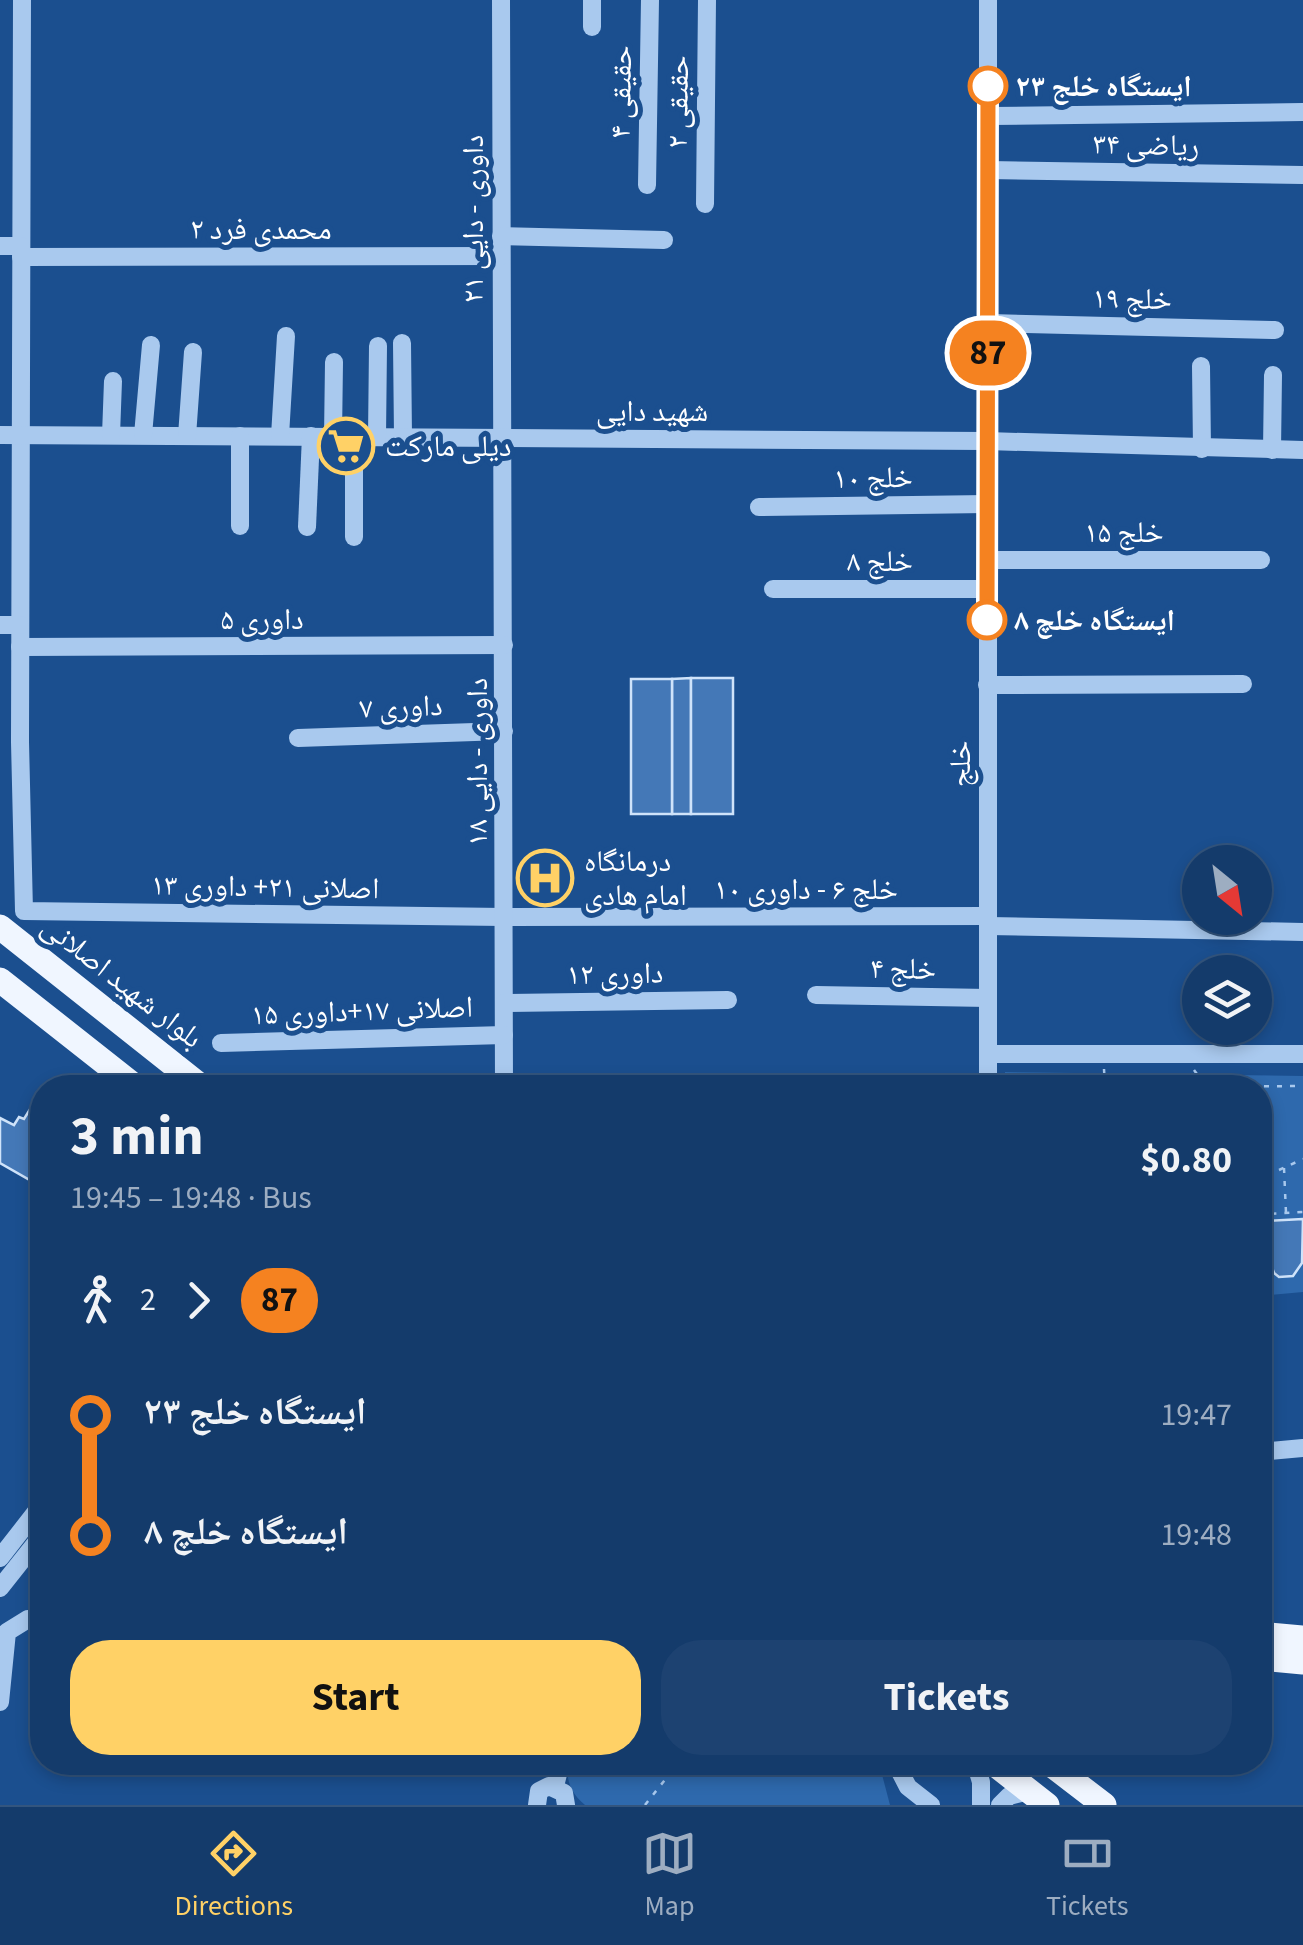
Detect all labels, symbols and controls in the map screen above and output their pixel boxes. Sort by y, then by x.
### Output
street label: حقیقی ۴ [599,45,643,139]
street label: حقیقی ۲ [656,55,700,149]
place label: ایستگاه خلج ۲۳ [1016,65,1192,108]
marker: ایستگاه خلج ۲۳ [969,67,1007,105]
street label: ریاضی ۳۴ [1092,123,1200,167]
street label: داوری - دایی ۲۱ [452,135,495,303]
street label: محمدی فرد ۲ [190,208,332,251]
street label: خلج ۱۹ [1092,277,1172,321]
line badge: 87 [943,320,1033,386]
text: 87 [970,328,1006,378]
street label: شهید دایی [596,390,708,433]
supermarket icon: دیلی مارکت [316,416,376,476]
place label: دیلی مارکت [385,425,511,468]
street label: خلج ۱۰ [833,456,913,500]
street label: خلج ۱۵ [1084,511,1164,554]
street label: خلج ۸ [847,540,913,583]
street label: داوری ۵ [220,598,304,641]
place label: ایستگاه خلچ ۸ [1014,599,1175,642]
marker: ایستگاه خلچ ۸ [968,601,1006,639]
street label: داوری - دایی ۱۸ [456,678,499,846]
street label: داوری ۷ [359,684,443,730]
street label: خلج [939,741,982,787]
place label: درمانگاه امام هادی [584,840,687,917]
north arrow [1182,845,1272,935]
map controls [1182,845,1272,1045]
hospital icon: درمانگاه امام هادی [515,848,575,908]
street label: اصلانی ۲۱+ داوری ۱۳ [150,864,380,910]
street label: خلج ۶ - داوری ۱۰ [714,868,898,911]
street label: بلوار شهید اصلانی [32,905,212,1059]
street label: خلج ۴ [870,947,936,991]
street label: داوری ۱۲ [566,952,664,996]
button: layers [1182,955,1272,1045]
street label: اصلانی ۱۷+داوری ۱۵ [250,986,474,1036]
text: 3 min [70,1098,204,1176]
text: $0.80 [1140,1133,1232,1187]
text: 19:45 – 19:48 · Bus [70,1175,312,1221]
icon: walk [70,1273,125,1328]
icon: forward [171,1273,226,1328]
text: 87 [261,1275,298,1325]
text: 2 [140,1277,156,1323]
text: ایستگاه خلج ۲۳ [144,1385,367,1439]
text: 19:47 [1160,1392,1232,1438]
text: ایستگاه خلچ ۸ [144,1505,348,1559]
text: 19:48 [1160,1512,1232,1558]
button: Start [70,1640,641,1755]
button: Tickets [661,1640,1232,1755]
tab: Directions [174,1826,293,1926]
tab: Map [642,1826,697,1926]
tab: Tickets [1046,1826,1129,1926]

